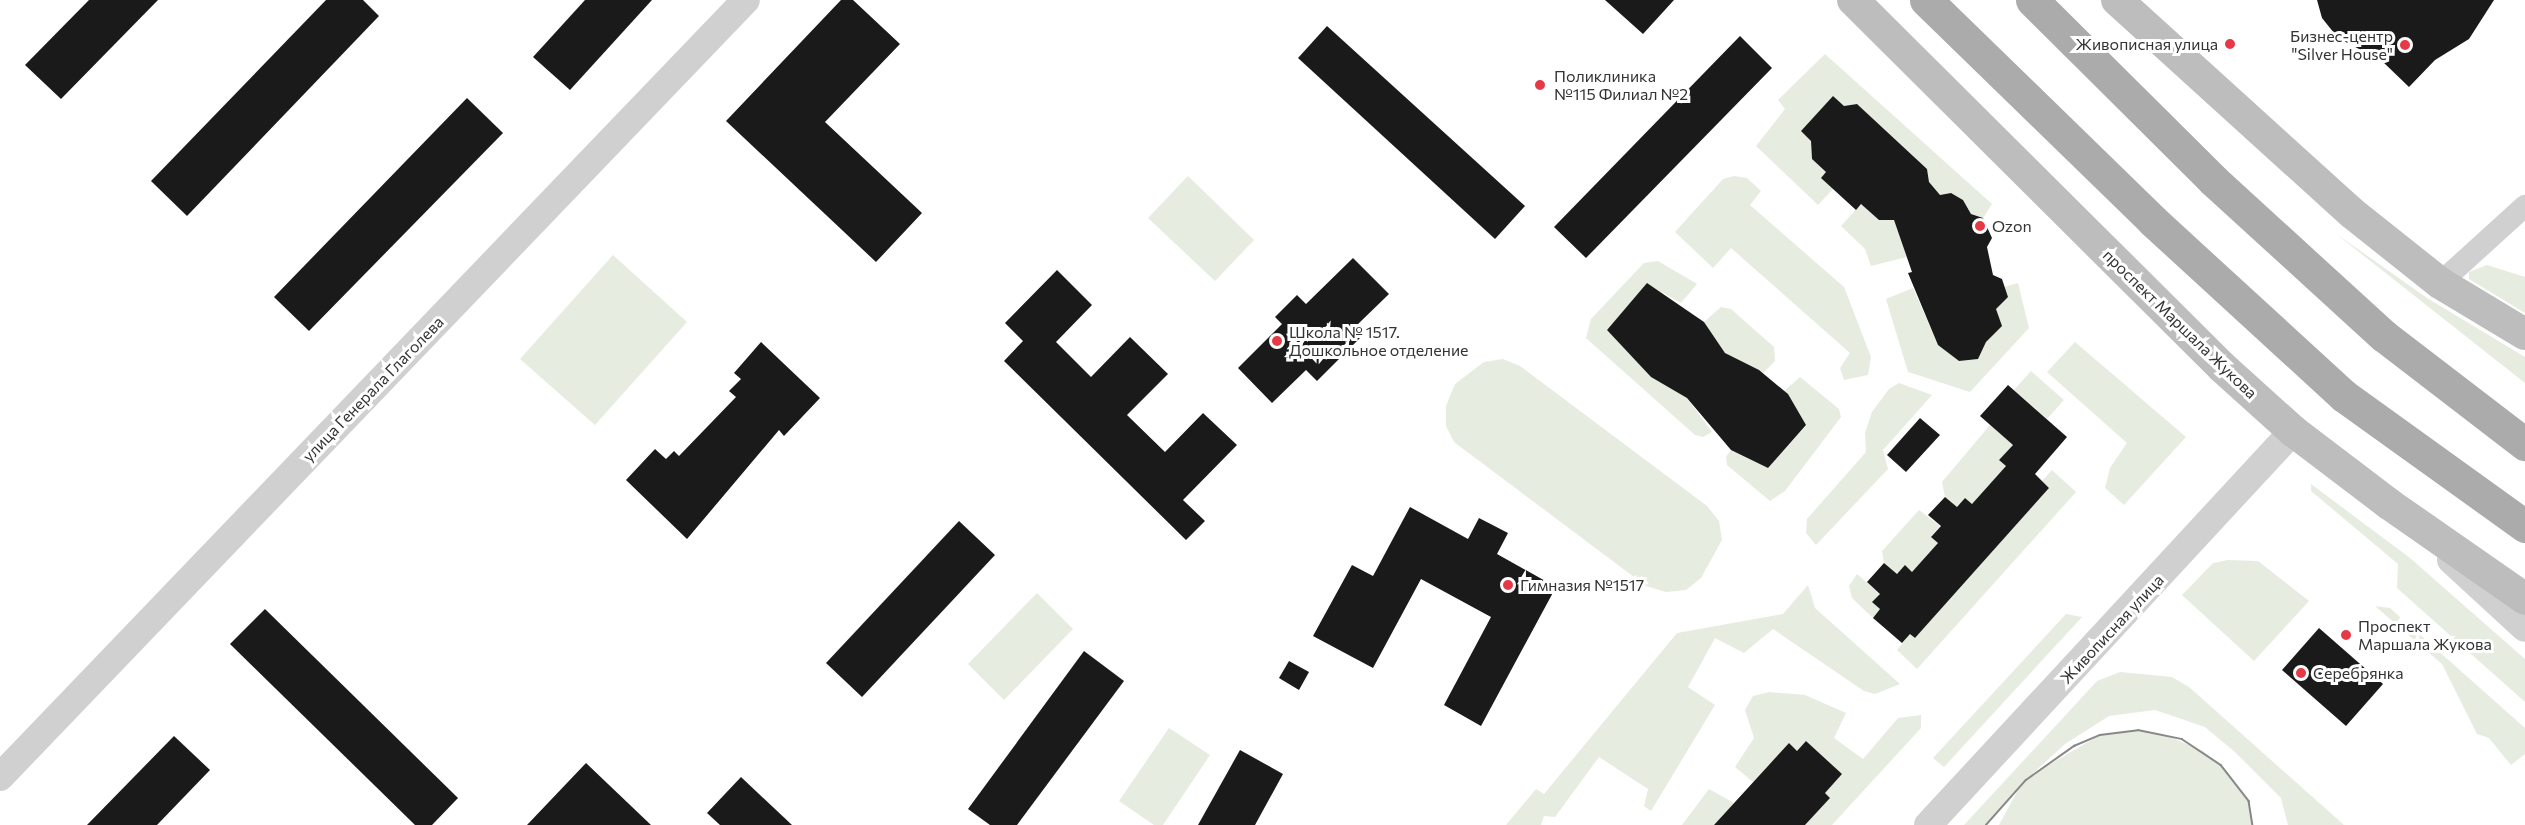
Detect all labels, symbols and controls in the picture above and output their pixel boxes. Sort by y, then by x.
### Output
place label: Бизнес-центр "Silver House" [2290,26,2393,64]
place label: Живописная улица [2075,34,2218,54]
marker: Живописная улица [2223,37,2237,51]
marker: Бизнес-центр "Silver House" [2398,38,2412,52]
place label: Поликлиника №115 Филиал №2 [1554,66,1688,104]
marker: Поликлиника №115 Филиал №2 [1531,76,1549,94]
place label: Ozon [1992,216,2032,236]
marker: Ozon [1973,219,1987,233]
street label: проспект Маршала Жукова [2099,245,2261,403]
street label: улица Генерала Глаголева [298,312,448,466]
place label: Школа № 1517. Дошкольное отделение [1289,322,1469,360]
marker: Школа № 1517. Дошкольное отделение [1270,334,1284,348]
street label: Живописная улица [2056,570,2168,688]
place label: Гимназия №1517 [1520,575,1644,595]
marker: Гимназия №1517 [1501,578,1515,592]
place label: Проспект Маршала Жукова [2358,616,2492,654]
marker: Проспект Маршала Жукова [2339,628,2353,642]
place label: Серебрянка [2313,663,2404,683]
marker: Серебрянка [2294,666,2308,680]

